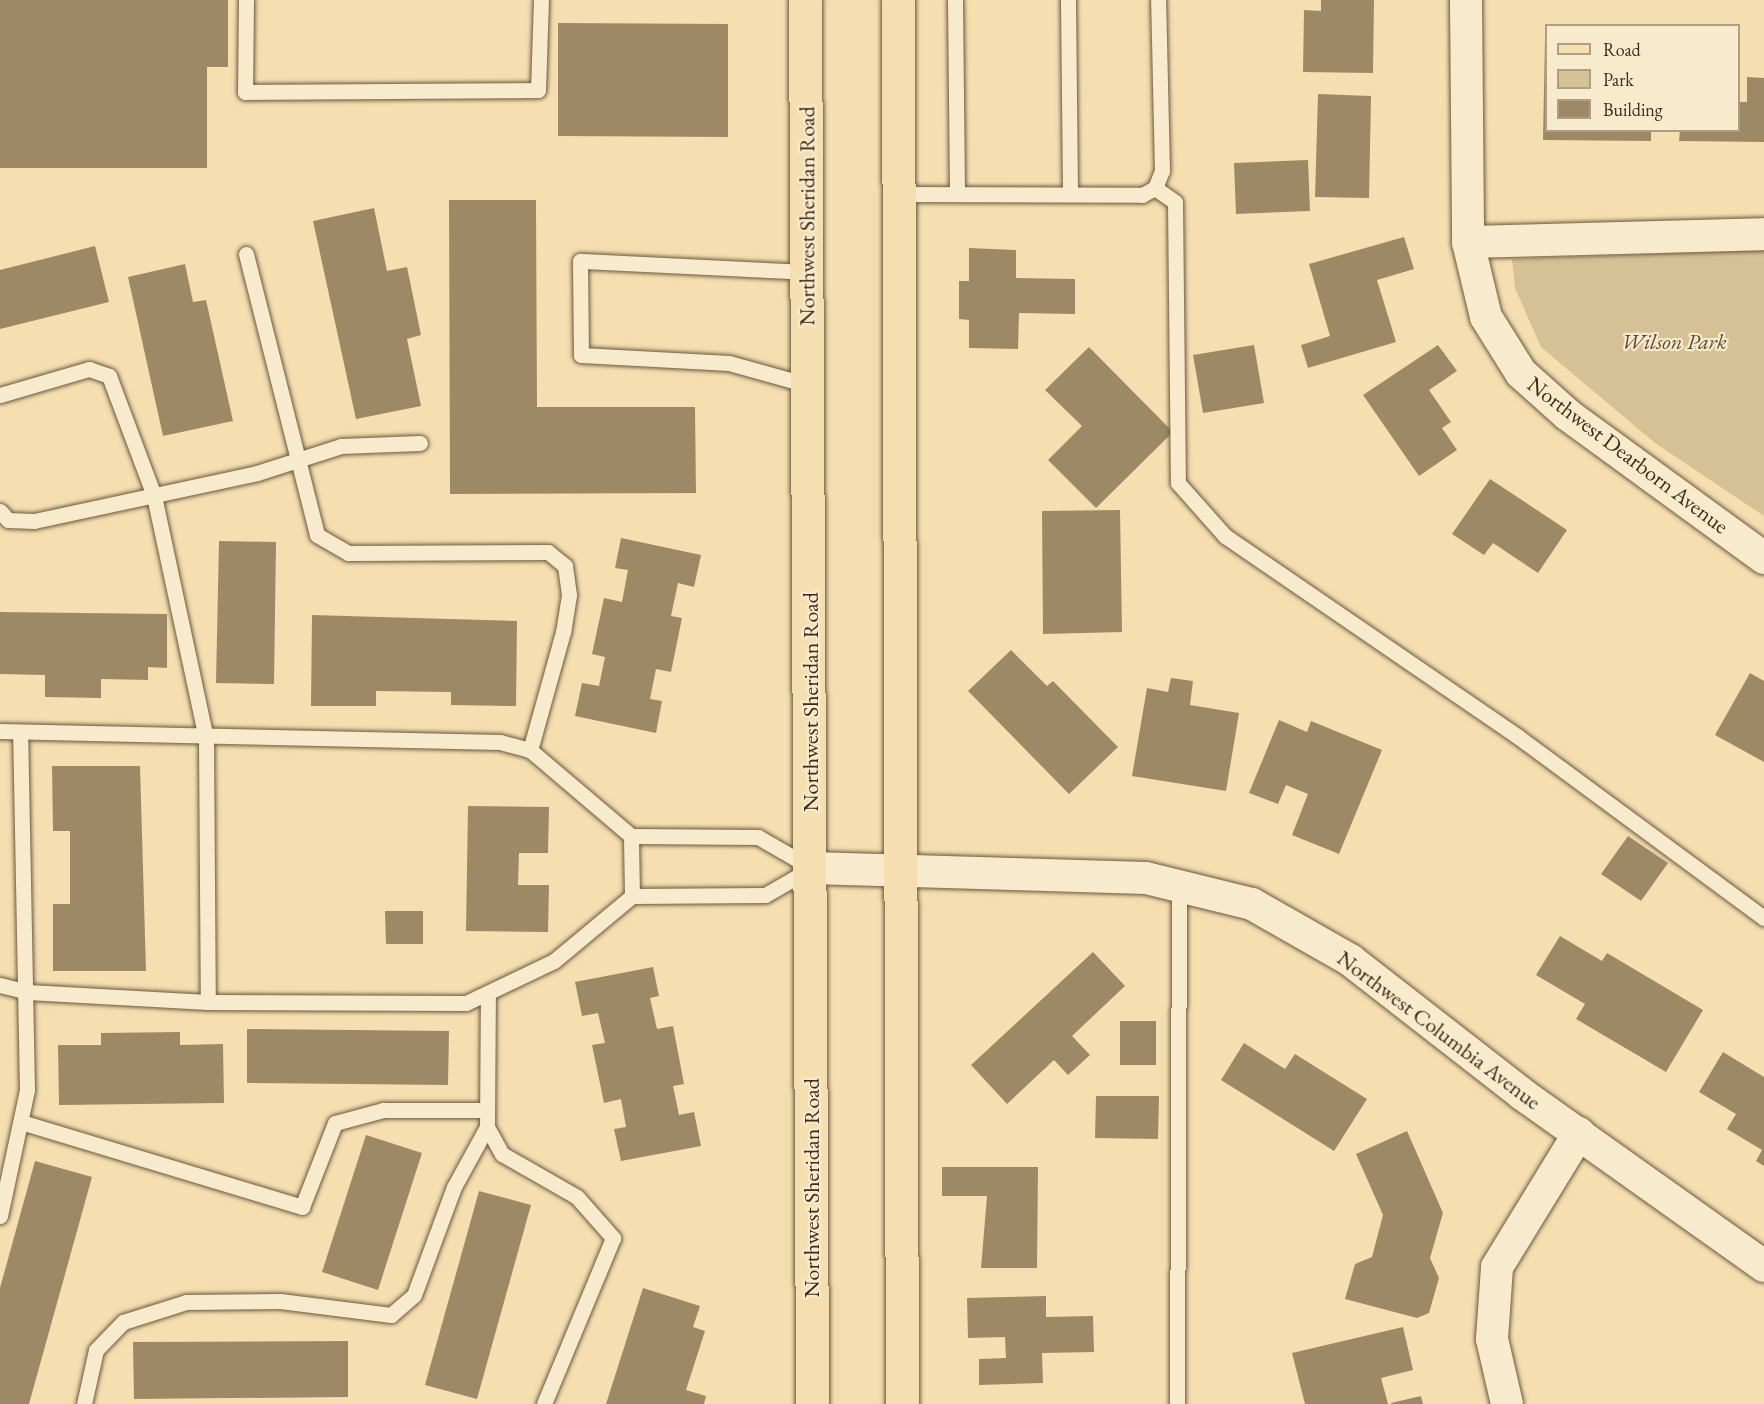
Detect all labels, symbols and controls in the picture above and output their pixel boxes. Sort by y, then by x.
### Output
legend [1545,24,1740,132]
text: Road [1603,38,1641,61]
text: Park [1603,68,1634,91]
text: Building [1603,98,1663,121]
street label: Northwest Sheridan Road [794,106,820,326]
park label: Wilson Park [1621,329,1727,355]
street label: Northwest Dearborn Avenue [1522,371,1734,539]
street label: Northwest Sheridan Road [798,592,824,812]
street label: Northwest Columbia Avenue [1332,945,1546,1115]
street label: Northwest Sheridan Road [799,1078,825,1298]

